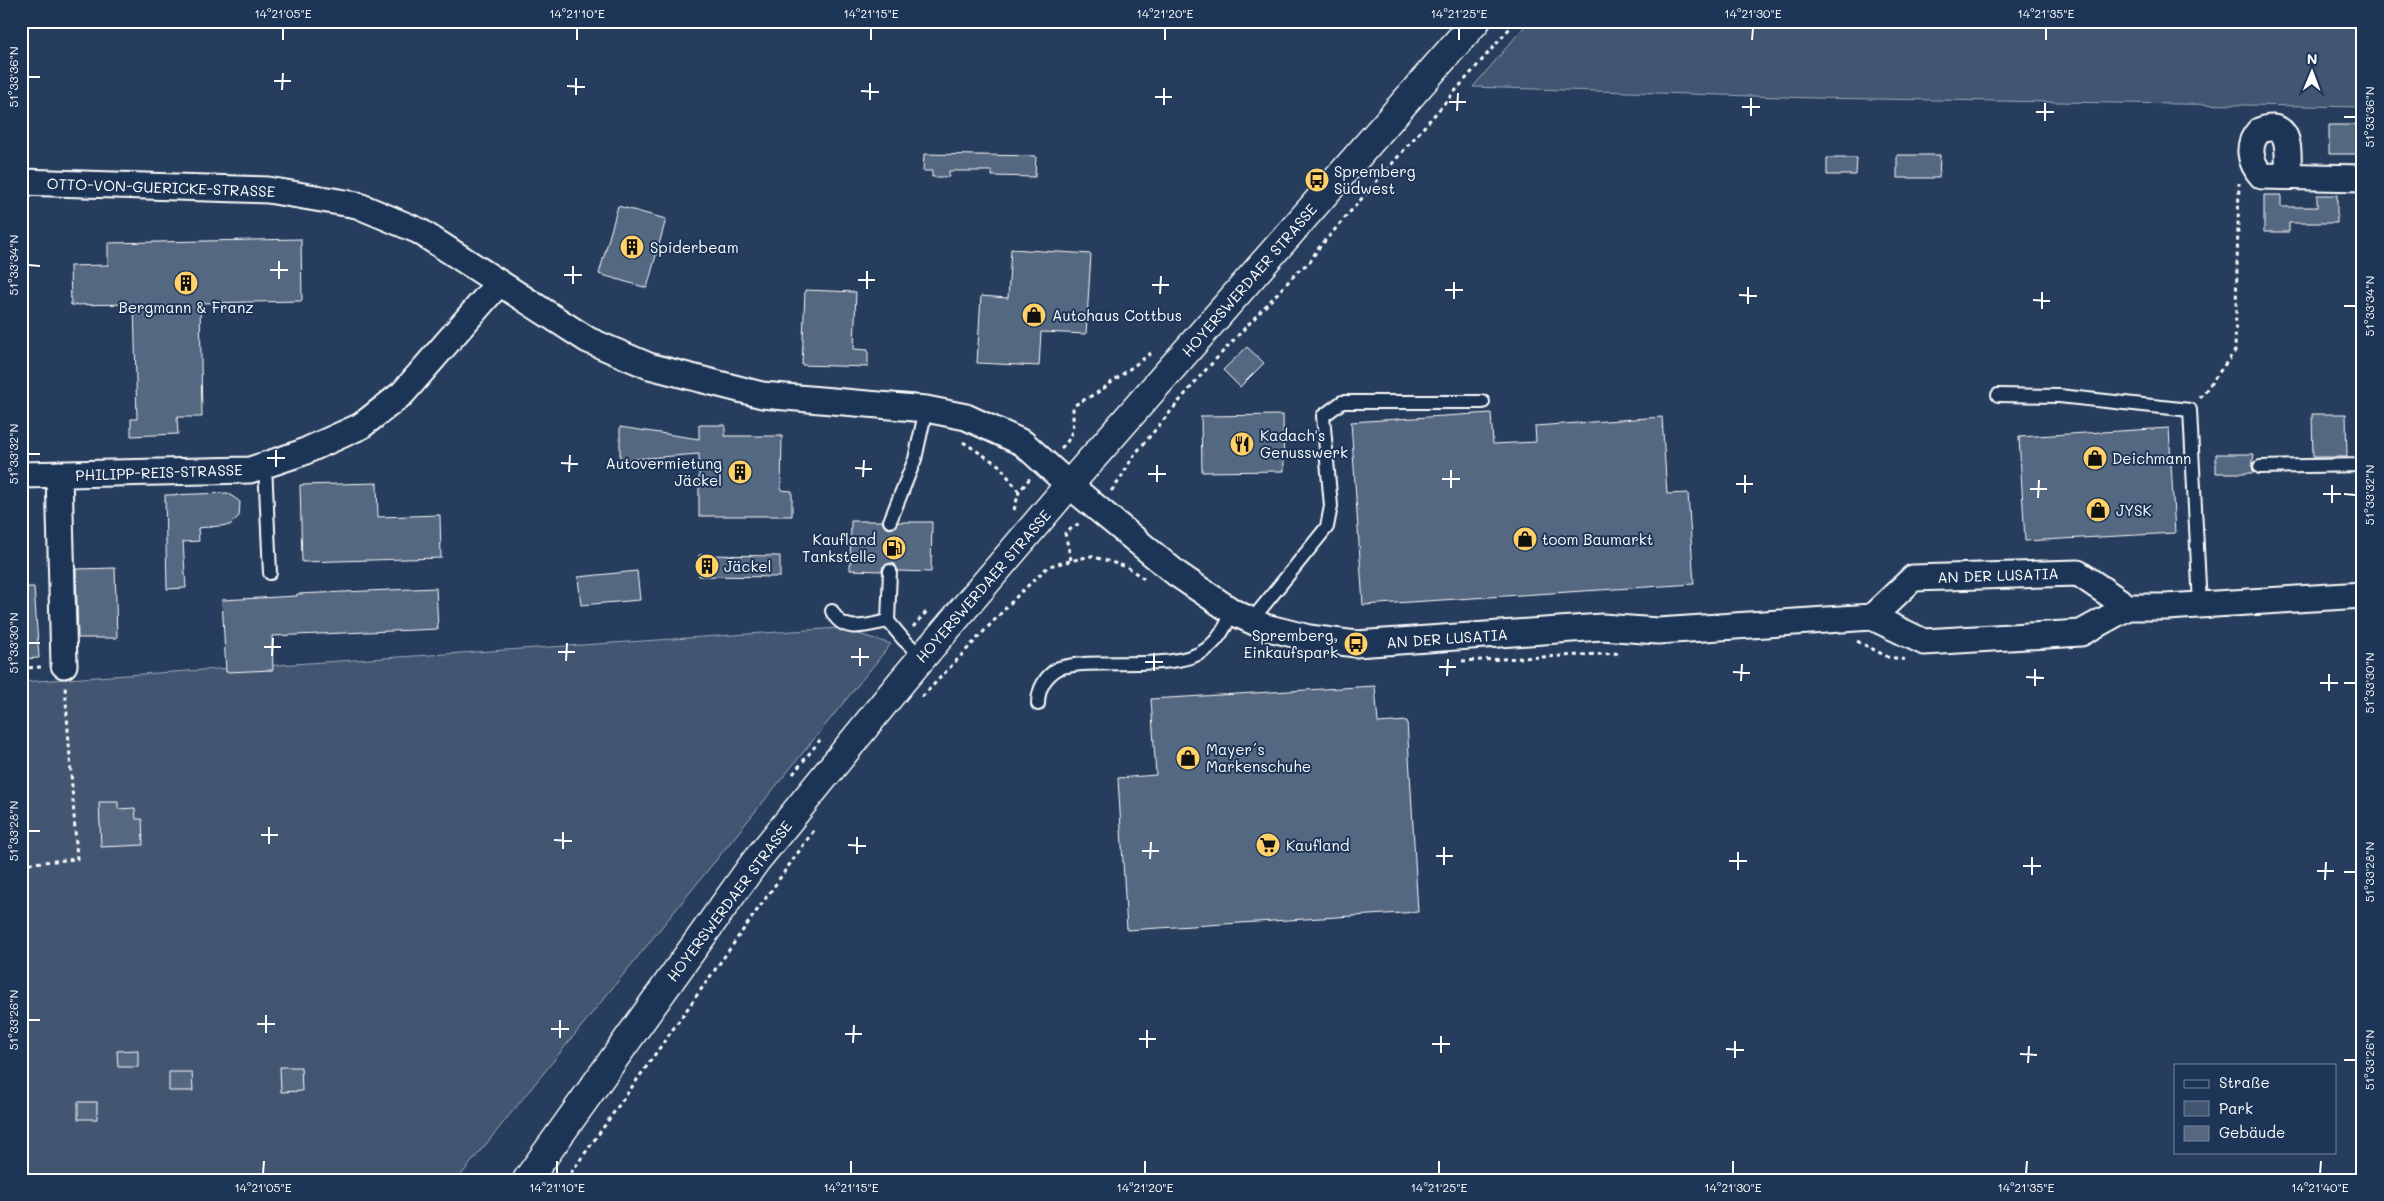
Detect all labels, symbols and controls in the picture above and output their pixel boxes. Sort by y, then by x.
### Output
text: 14°21'05"E [254,5,312,21]
text: 14°21'10"E [549,5,605,21]
text: 14°21'15"E [843,5,899,21]
text: 14°21'20"E [1137,5,1194,21]
text: 14°21'25"E [1431,5,1487,21]
text: 14°21'30"E [1724,5,1782,21]
text: 14°21'35"E [2018,5,2075,21]
text: 51°33'36"N [5,46,21,108]
north arrow [2286,48,2336,98]
text: N [2307,49,2318,68]
text: 51°33'36"N [2361,86,2377,148]
place label: Spremberg Südwest [1334,161,1416,198]
bus stop icon: Spremberg Südwest [1304,167,1330,193]
street label: OTTO-VON-GUERICKE-STRASSE [46,173,276,201]
street label: HOYERSWERDAER STRASSE [1177,199,1321,361]
building icon: Spiderbeam [619,234,645,260]
text: 51°33'34"N [5,235,21,295]
place label: Spiderbeam [650,237,739,257]
building icon: Bergmann & Franz [173,270,199,296]
text: 51°33'34"N [2361,276,2377,336]
place label: Bergmann & Franz [118,297,254,317]
shop icon: Autohaus Cottbus [1021,302,1047,328]
place label: Autohaus Cottbus [1052,305,1182,325]
text: 51°33'32"N [5,424,21,484]
place label: Kadach's Genusswerk [1260,425,1348,462]
restaurant icon: Kadach's Genusswerk [1229,431,1255,457]
shop icon: Deichmann [2082,445,2108,471]
place label: Deichmann [2112,448,2191,468]
place label: Autovermietung Jäckel [606,453,722,490]
street label: PHILIPP-REIS-STRASSE [75,459,243,485]
building icon: Autovermietung Jäckel [727,459,753,485]
text: 51°33'32"N [2361,465,2377,525]
shop icon: JYSK [2085,497,2111,523]
place label: JYSK [2116,500,2152,520]
street label: HOYERSWERDAER STRASSE [911,505,1055,667]
shop icon: toom Baumarkt [1512,526,1538,552]
place label: Kaufland Tankstelle [802,529,876,566]
place label: toom Baumarkt [1542,529,1653,549]
fuel station icon: Kaufland Tankstelle [881,535,907,561]
building icon: Jäckel [694,553,720,579]
place label: Jäckel [724,556,771,576]
street label: AN DER LUSATIA [1937,563,2059,587]
text: 51°33'30"N [5,612,21,674]
street label: AN DER LUSATIA [1386,624,1508,652]
place label: Spremberg, Einkaufspark [1244,625,1338,662]
bus stop icon: Spremberg, Einkaufspark [1343,631,1369,657]
text: 51°33'30"N [2361,652,2377,714]
place label: Mayer´s Markenschuhe [1206,739,1311,776]
shop icon: Mayer´s Markenschuhe [1175,745,1201,771]
text: 51°33'28"N [5,801,21,861]
street label: HOYERSWERDAER STRASSE [662,816,796,985]
supermarket icon: Kaufland [1255,832,1281,858]
place label: Kaufland [1286,835,1349,855]
text: 51°33'28"N [2361,842,2377,902]
text: 51°33'26"N [5,990,21,1050]
text: 51°33'26"N [2361,1030,2377,1090]
legend [2174,1064,2336,1154]
text: Straße [2219,1072,2270,1092]
text: Park [2219,1098,2253,1118]
text: Gebäude [2219,1122,2285,1142]
text: 14°21'05"E [234,1179,292,1195]
text: 14°21'10"E [529,1179,585,1195]
text: 14°21'15"E [823,1179,879,1195]
text: 14°21'20"E [1117,1179,1174,1195]
text: 14°21'25"E [1411,1179,1467,1195]
text: 14°21'30"E [1704,1179,1762,1195]
text: 14°21'35"E [1998,1179,2055,1195]
text: 14°21'40"E [2291,1179,2349,1195]

